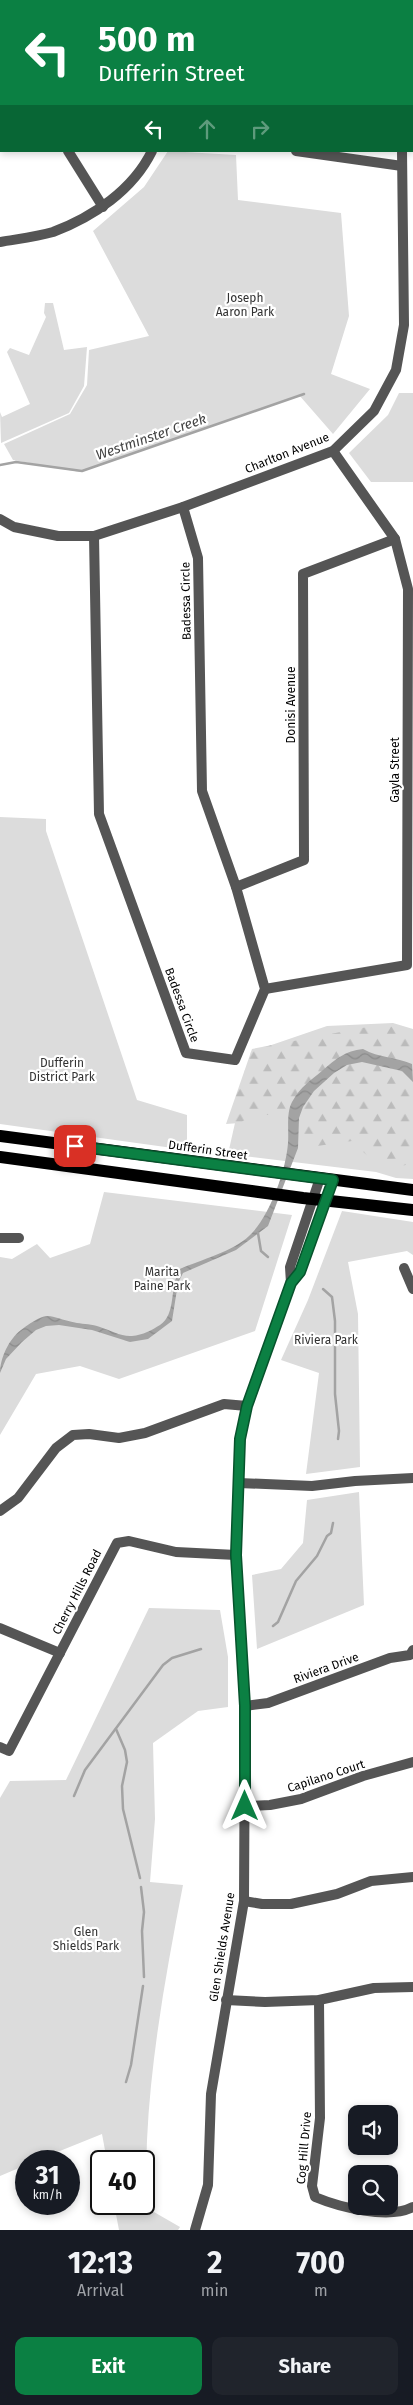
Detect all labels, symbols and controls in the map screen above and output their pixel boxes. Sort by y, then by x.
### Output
text: 500 m [98,18,196,60]
icon: left [15,20,80,85]
text: Dufferin Street [98,60,245,87]
icon: left [140,115,168,143]
icon: ahead [193,115,221,143]
icon: right [246,115,274,143]
park label: Joseph Aaron Park [216,291,275,319]
water label: Westminster Creek [94,410,209,464]
street label: Charlton Avenue [243,430,331,476]
street label: Badessa Circle [178,562,194,640]
street label: Donisi Avenue [284,666,298,744]
street label: Gayla Street [388,737,402,803]
street label: Badessa Circle [162,966,202,1044]
park label: Dufferin District Park [29,1056,96,1084]
pin [54,1125,96,1167]
icon: arrive [61,1132,89,1160]
street label: Dufferin Street [167,1138,249,1163]
park label: Marita Paine Park [134,1265,191,1293]
park label: Riviera Park [294,1333,359,1347]
street label: Cherry Hills Road [50,1547,104,1637]
street label: Riviera Drive [291,1650,361,1686]
street label: Capilano Court [286,1757,367,1795]
position arrow [218,1779,270,1831]
street label: Glen Shields Avenue [206,1891,238,2003]
park label: Glen Shields Park [53,1925,120,1953]
map controls [348,2105,398,2215]
button: sound [348,2105,398,2155]
street label: Cog Hill Drive [294,2111,314,2185]
speed limit sign: 40 [90,2150,155,2215]
text: 31 [35,2161,60,2191]
button: search [348,2165,398,2215]
text: km/h [33,2188,62,2202]
text: 12:13 [68,2245,133,2281]
text: 2 [207,2245,222,2281]
text: 700 [296,2245,345,2281]
text: Arrival [77,2281,124,2300]
text: min [201,2281,228,2300]
text: m [314,2281,328,2300]
button: Exit [15,2337,202,2395]
button: Share [212,2337,398,2395]

